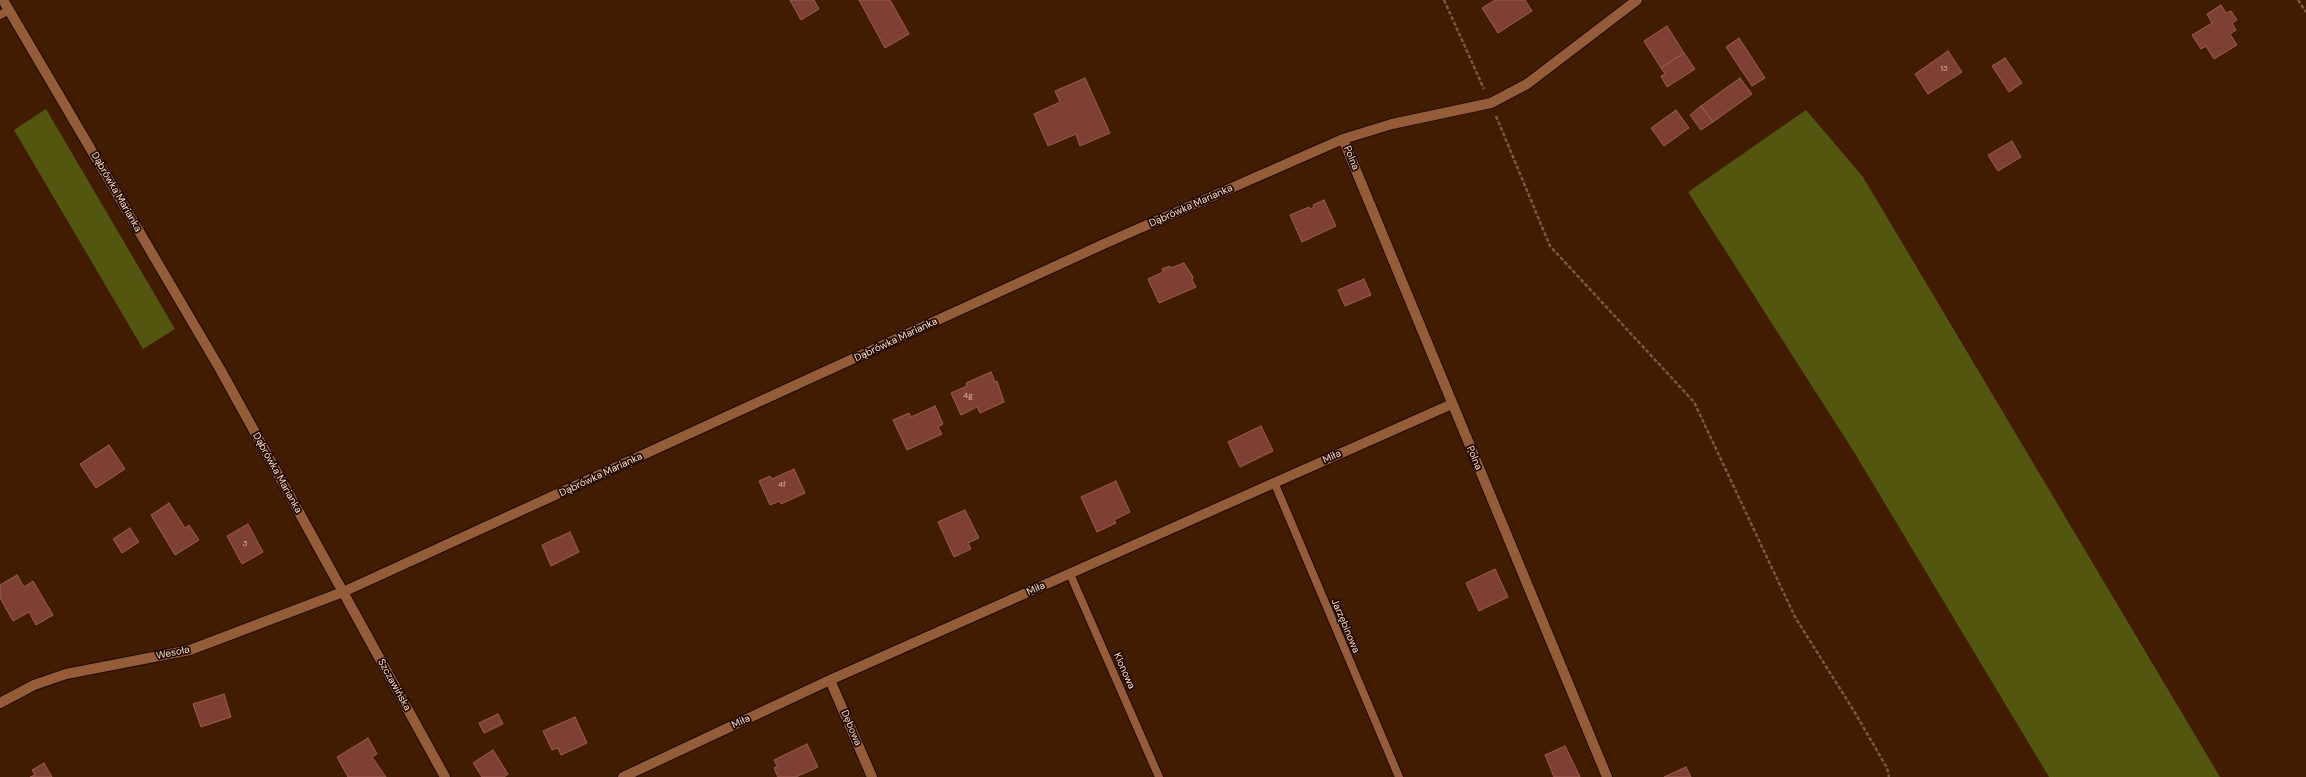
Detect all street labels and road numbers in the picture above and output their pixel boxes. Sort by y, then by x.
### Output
street label: Polna [1341,144,1361,172]
street label: Dąbrówka Marianka [88,150,144,234]
street label: Dąbrówka Marianka [1147,182,1235,230]
street label: Dąbrówka Marianka [853,316,939,364]
street label: Dąbrówka Marianka [250,431,304,515]
street label: Polna [1464,444,1484,472]
street label: Miła [1321,448,1343,466]
street label: Dąbrówka Marianka [558,451,644,499]
street label: Miła [1025,580,1047,598]
street label: Jarzębinowa [1328,597,1362,655]
street label: Wesoła [155,644,191,662]
street label: Klonowa [1111,651,1137,691]
street label: Szczawińska [375,657,413,713]
street label: Dębowa [838,708,864,748]
street label: Miła [730,713,752,731]

